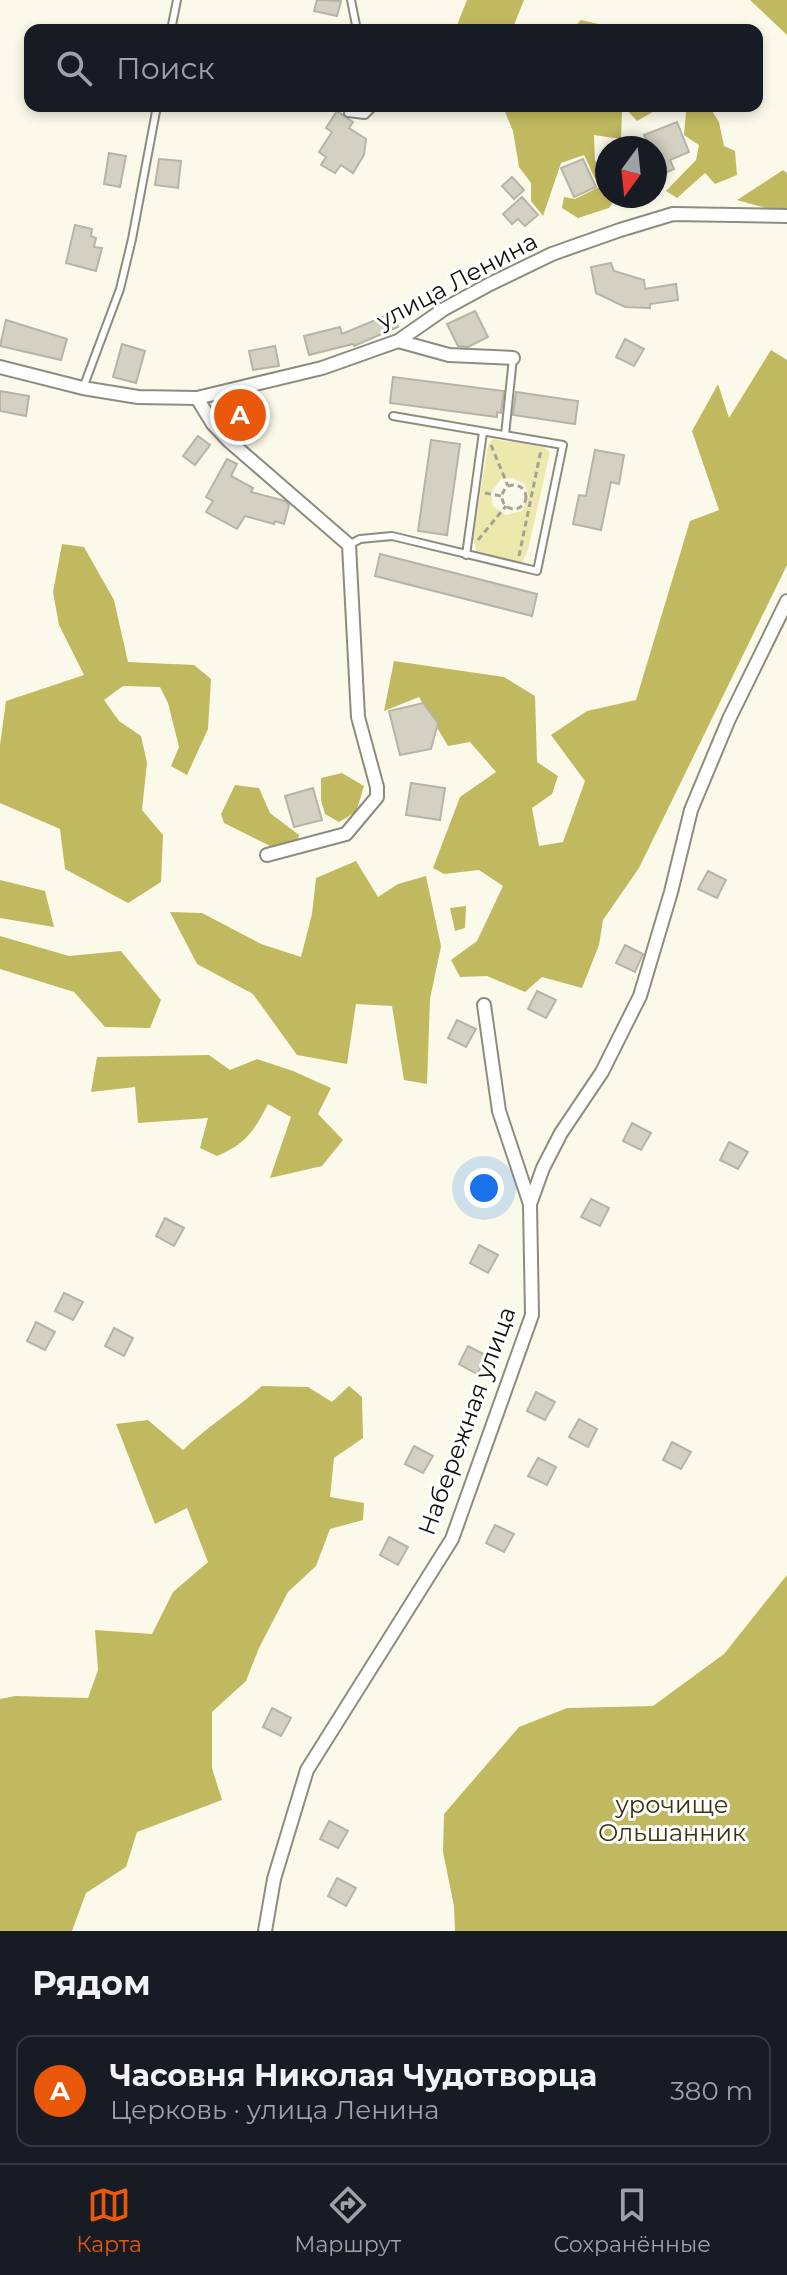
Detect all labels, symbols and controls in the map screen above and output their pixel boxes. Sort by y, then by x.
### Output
search box [24,24,763,112]
icon: search [52,46,96,90]
text: Поиск [116,50,215,87]
north arrow [595,136,667,208]
street label: улица Ленина [371,226,542,336]
pin: A [214,385,266,445]
your location [464,1168,504,1208]
street label: Набережная улица [412,1303,521,1539]
park label: урочище Ольшанник [598,1790,746,1847]
text: Рядом [32,1962,151,2004]
text: Часовня Николая Чудотворца [110,2057,597,2094]
text: A [50,2075,70,2107]
text: 380 m [670,2075,753,2107]
text: Церковь · улица Ленина [110,2094,439,2126]
tab: Карта [76,2183,142,2258]
tab: Маршрут [294,2183,401,2258]
tab: Сохранённые [554,2183,711,2258]

